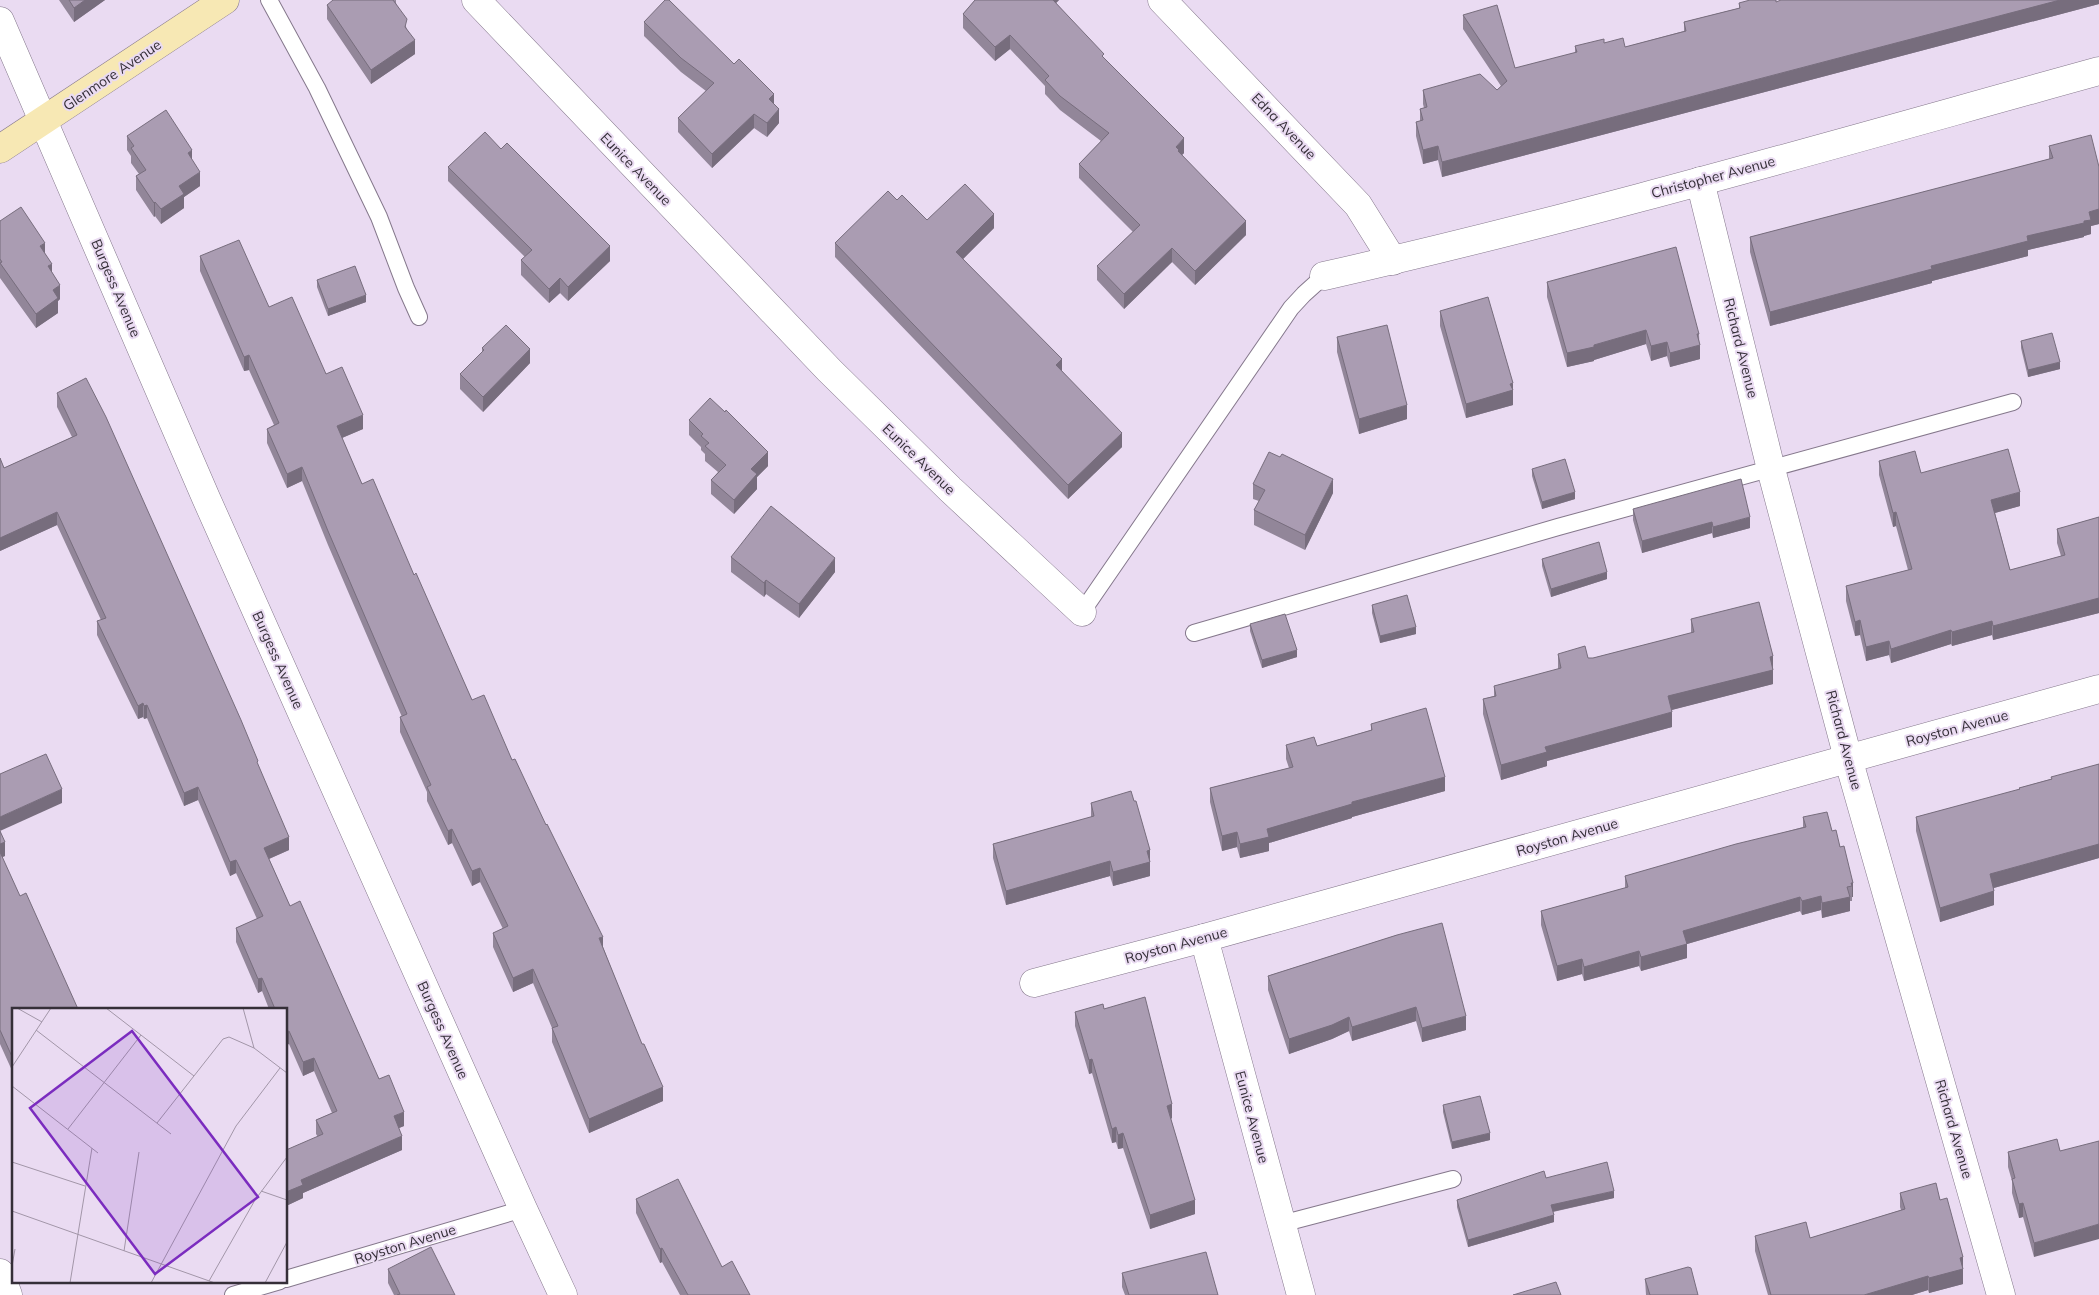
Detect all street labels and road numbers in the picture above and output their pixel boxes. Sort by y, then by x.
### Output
street label: Glenmore Avenue [59,35,165,115]
street label: Edna Avenue [1248,89,1320,163]
street label: Eunice Avenue [597,129,675,209]
street label: Christopher Avenue [1649,152,1777,202]
street label: Burgess Avenue [87,236,145,340]
street label: Richard Avenue [1720,296,1762,400]
street label: Eunice Avenue [879,420,959,498]
street label: Burgess Avenue [248,608,308,712]
street label: Richard Avenue [1822,688,1866,792]
street label: Royston Avenue [1904,706,2010,750]
street label: Royston Avenue [1514,814,1620,860]
street label: Royston Avenue [1123,923,1229,967]
street label: Burgess Avenue [413,978,473,1082]
street label: Eunice Avenue [1231,1069,1273,1165]
street label: Richard Avenue [1931,1077,1977,1181]
street label: Royston Avenue [352,1220,458,1268]

